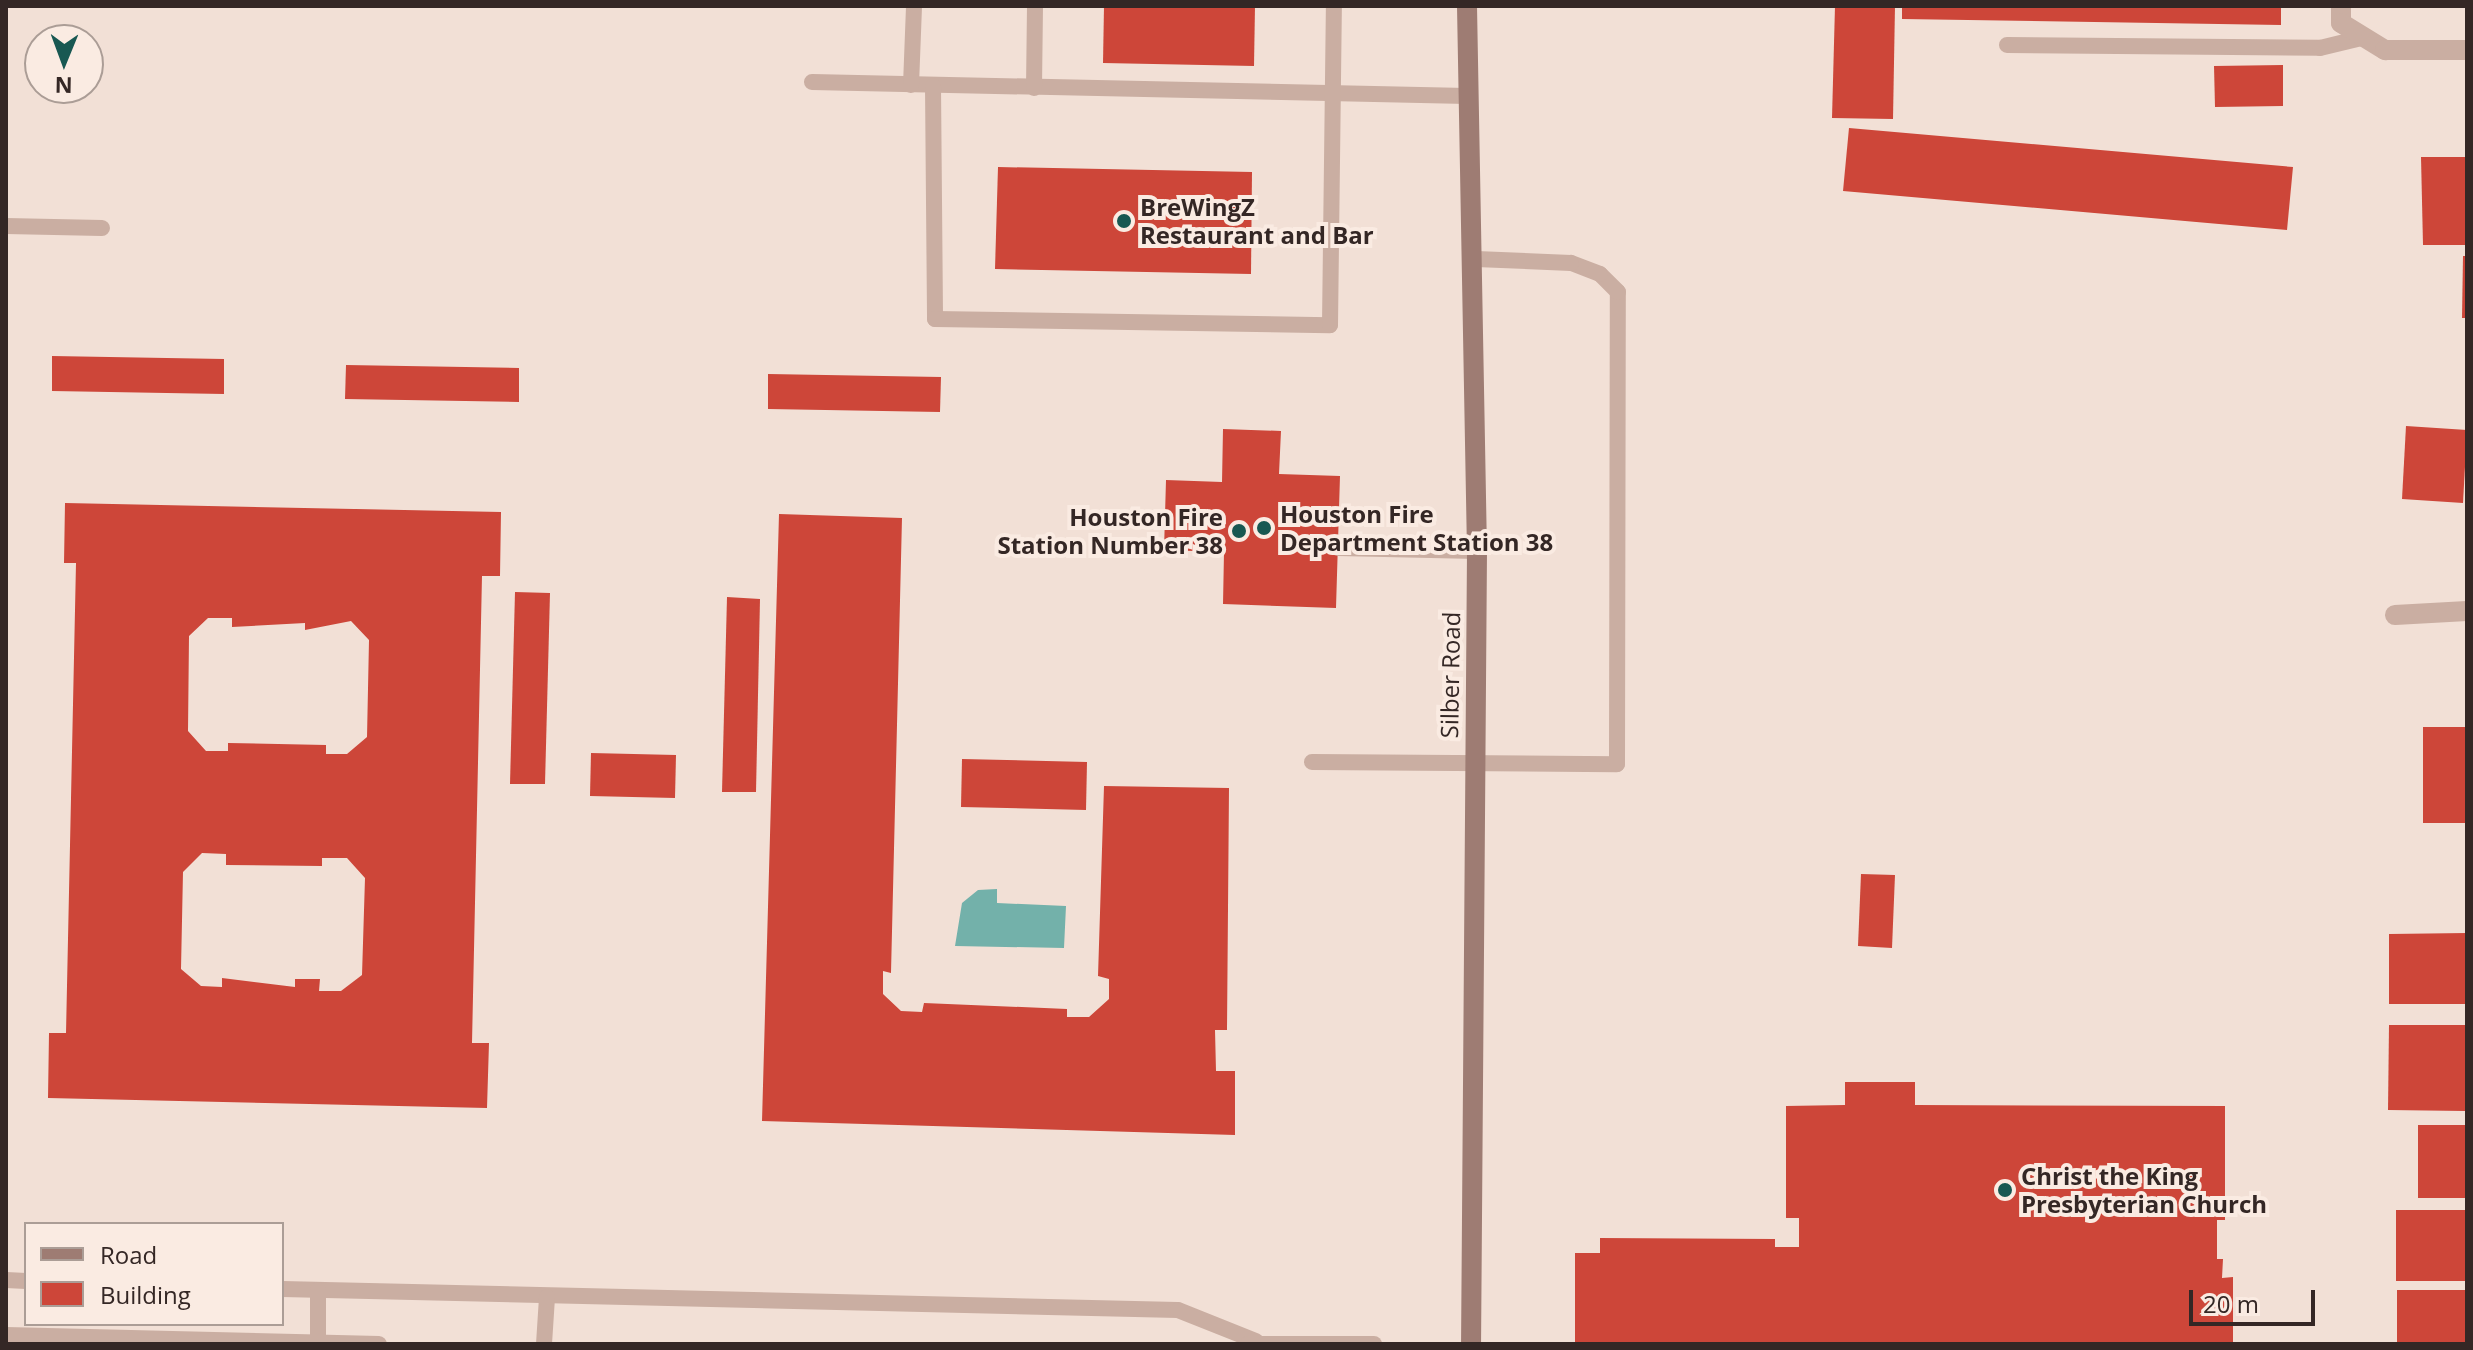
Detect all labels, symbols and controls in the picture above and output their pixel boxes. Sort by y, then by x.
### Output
north arrow [24,24,104,104]
text: N [54,71,73,101]
place label: BreWingZ Restaurant and Bar [1140,193,1374,249]
marker: BreWingZ Restaurant and Bar [1115,212,1133,230]
place label: Houston Fire Department Station 38 [1280,500,1553,556]
place label: Houston Fire Station Number 38 [997,503,1223,559]
marker: Houston Fire Department Station 38 [1255,519,1273,537]
marker: Houston Fire Station Number 38 [1230,522,1248,540]
street label: Silber Road [1434,611,1466,739]
place label: Christ the King Presbyterian Church [2021,1162,2267,1218]
marker: Christ the King Presbyterian Church [1996,1181,2014,1199]
legend [24,1222,284,1326]
text: Road [100,1238,157,1271]
scale bar [2193,1274,2319,1324]
text: Building [100,1278,191,1311]
text: 20 m [2203,1287,2259,1320]

